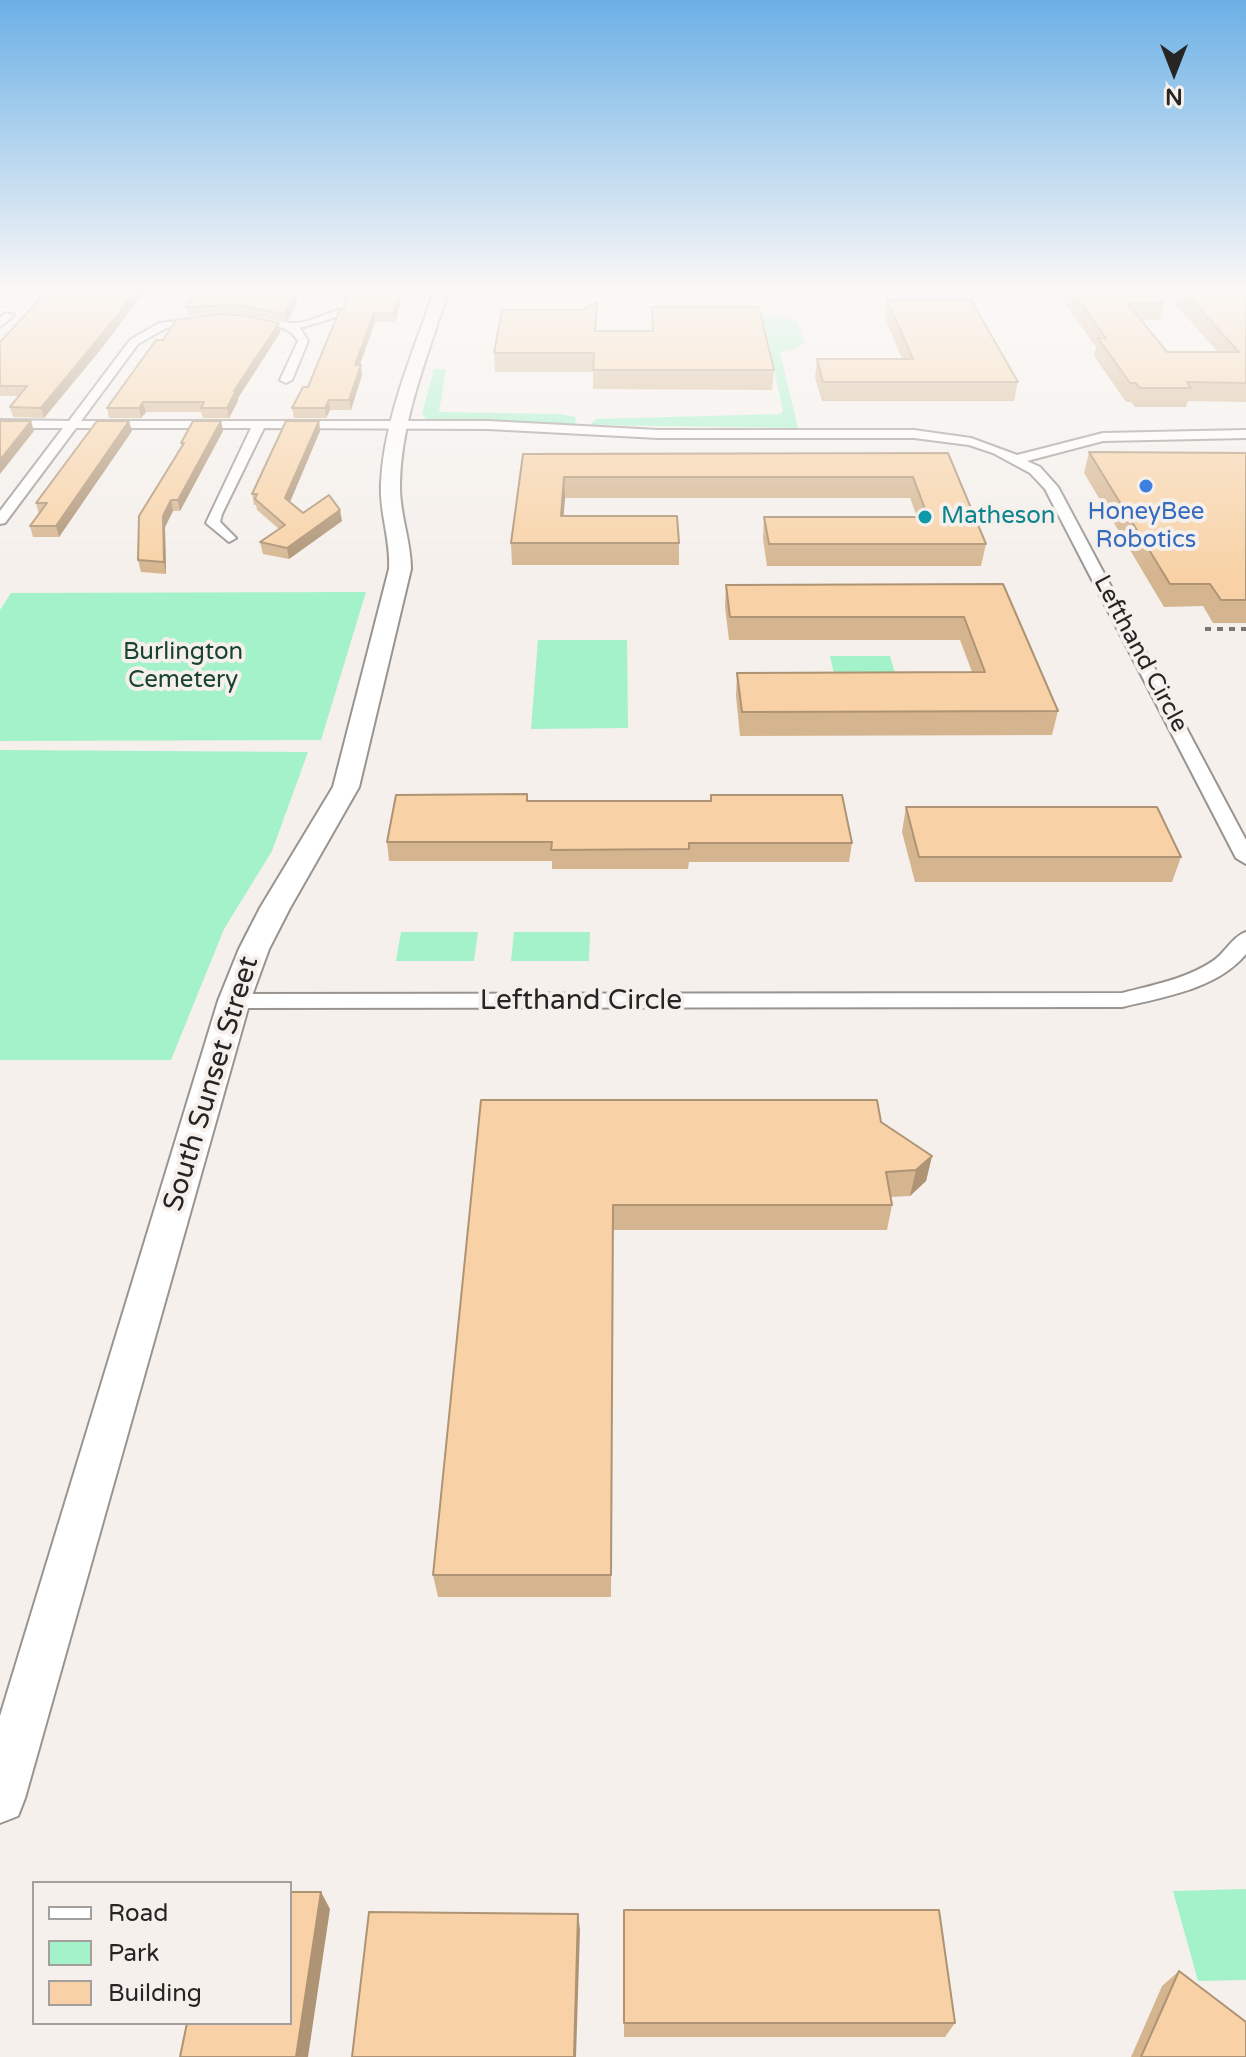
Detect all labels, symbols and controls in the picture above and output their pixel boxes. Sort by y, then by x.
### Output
north arrow [1134,32,1214,112]
text: N [1165,83,1183,109]
marker: HoneyBee Robotics [1137,477,1155,495]
place label: HoneyBee Robotics [1088,499,1204,555]
place label: Matheson [941,503,1055,531]
marker: Matheson [916,508,934,526]
street label: Lefthand Circle [1087,571,1193,737]
park label: Burlington Cemetery [123,639,243,695]
street label: South Sunset Street [157,953,267,1215]
street label: Lefthand Circle [480,985,682,1019]
legend [32,1881,292,2025]
text: Road [108,1899,168,1928]
text: Park [108,1939,159,1968]
text: Building [108,1979,202,2008]

